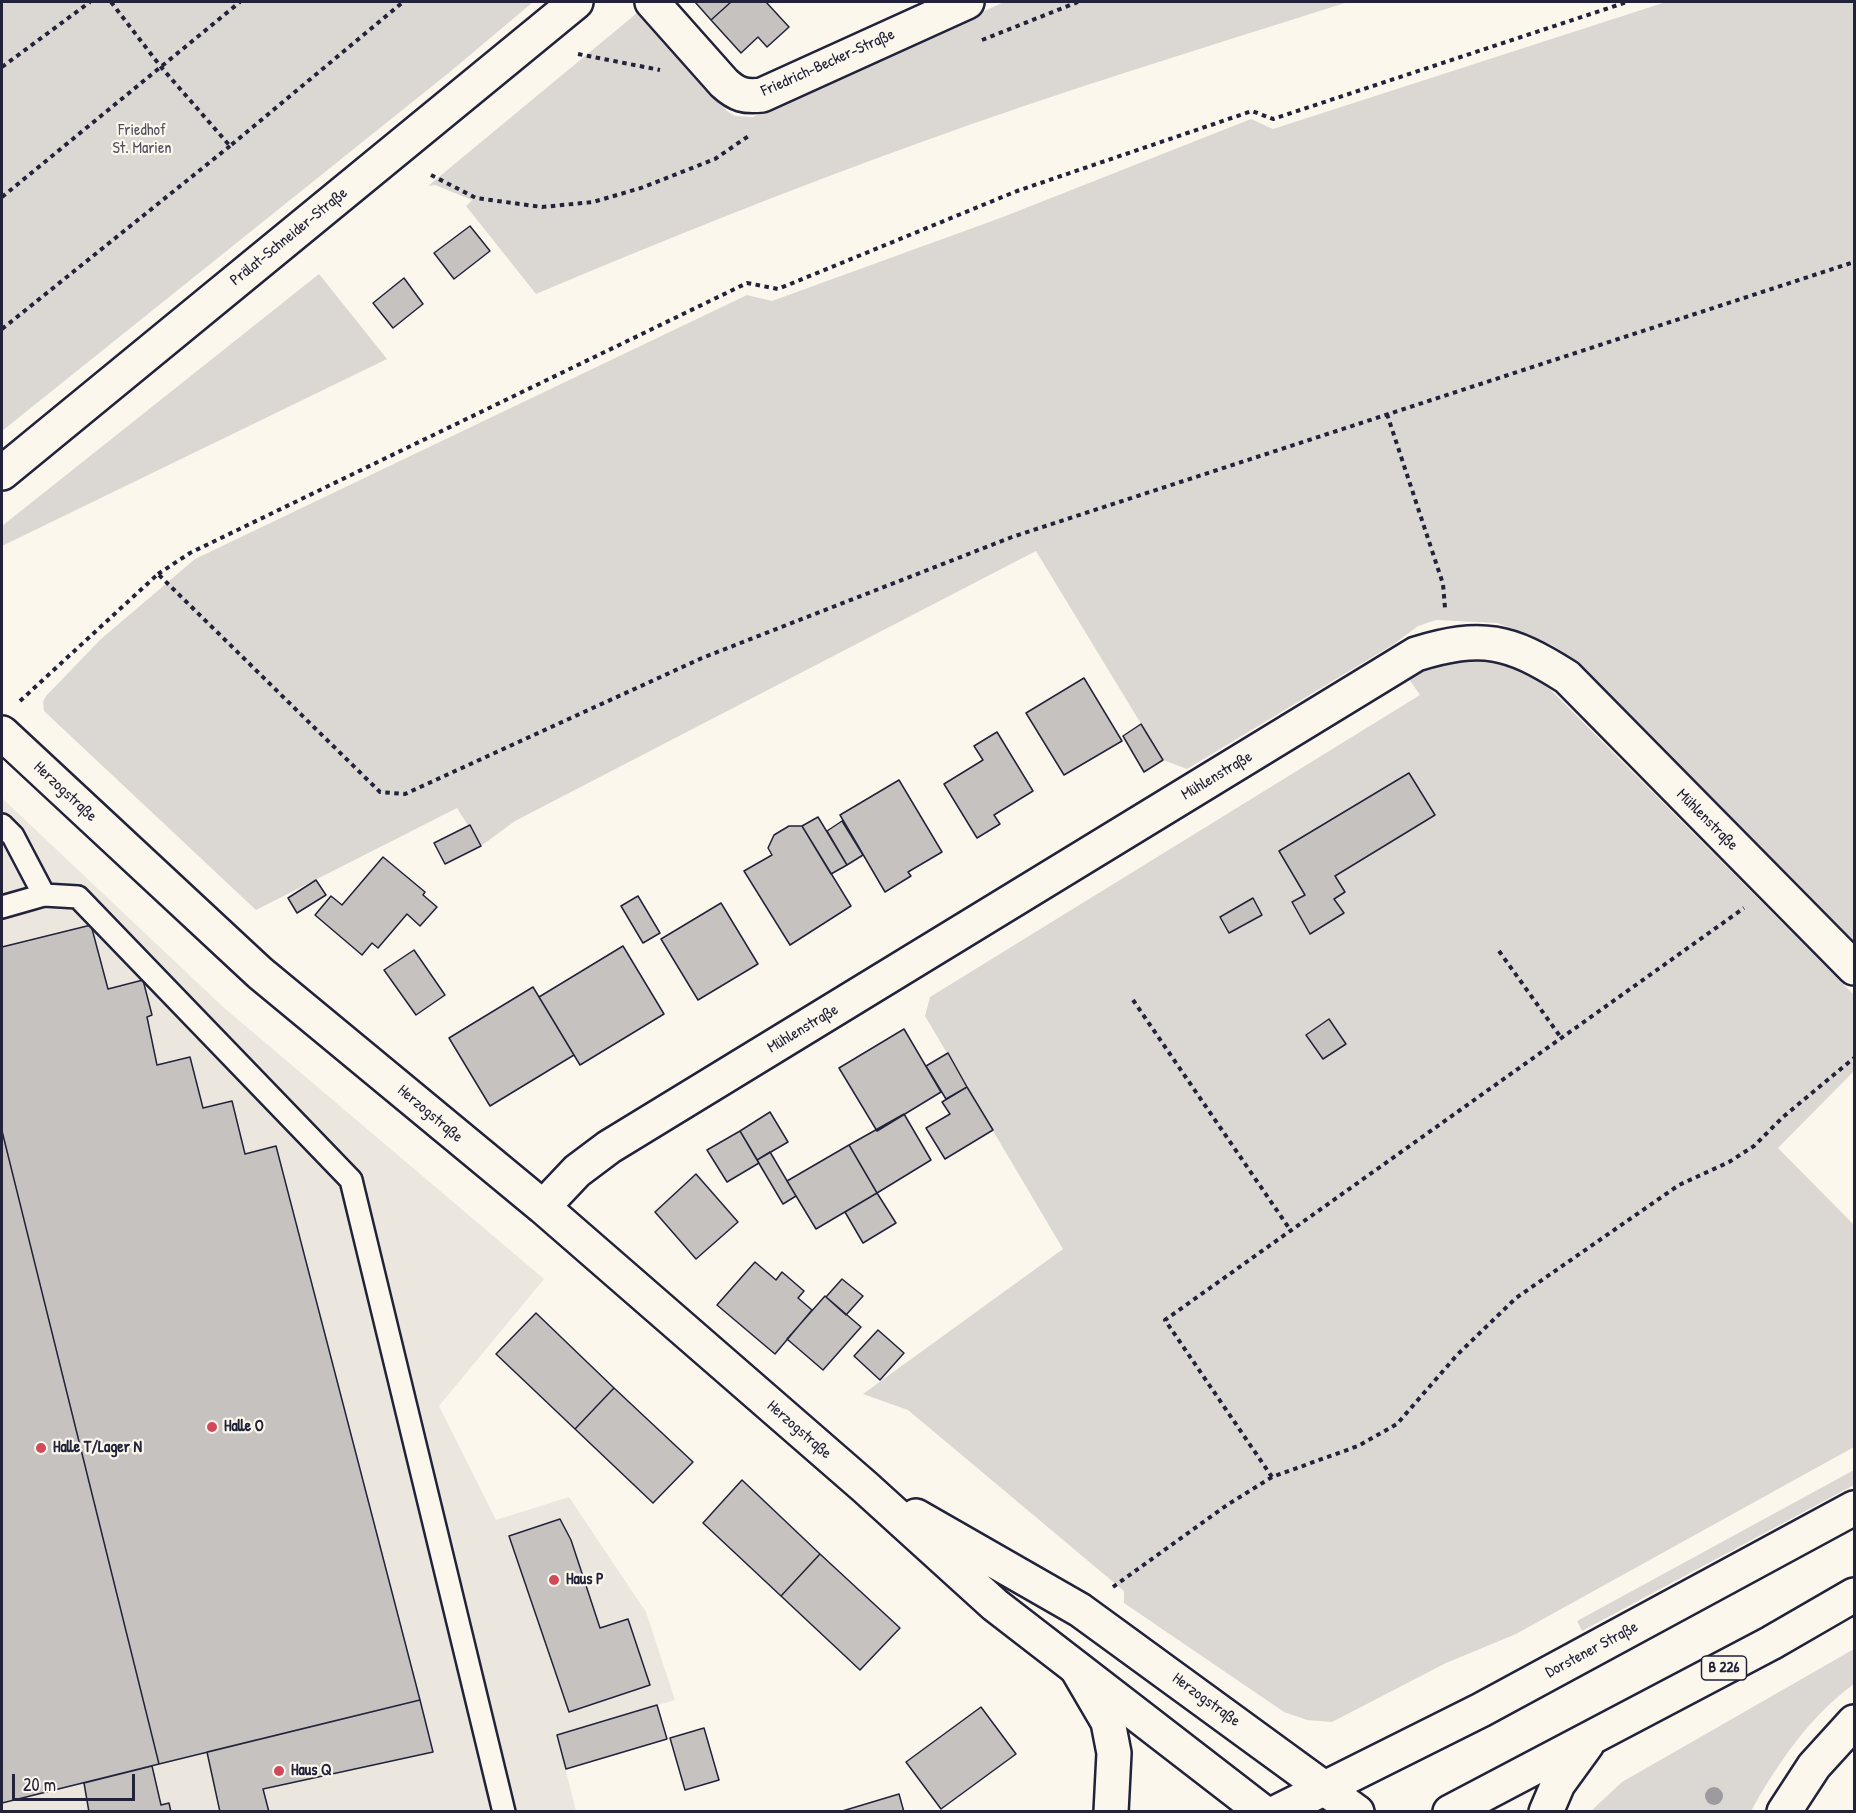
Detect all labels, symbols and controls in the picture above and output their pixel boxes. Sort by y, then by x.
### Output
street label: Friedrich-Becker-Straße [758,25,898,101]
park label: Friedhof St. Marien [112,121,172,159]
street label: Prälat-Schneider-Straße [226,184,352,290]
street label: Mühlenstraße [1178,747,1256,805]
street label: Herzogstraße [29,758,101,826]
street label: Mühlenstraße [1672,785,1742,855]
street label: Mühlenstraße [764,1000,842,1058]
street label: Herzogstraße [393,1081,467,1147]
street label: Herzogstraße [763,1397,835,1463]
place label: Halle O [224,1417,264,1437]
marker: Halle O [205,1420,219,1434]
place label: Halle T/Lager N [53,1438,142,1458]
marker: Halle T/Lager N [34,1441,48,1455]
place label: Haus P [566,1570,604,1590]
marker: Haus P [547,1573,561,1587]
street label: Dorstener Straße [1543,1618,1641,1682]
road number: B 226 [1702,1656,1746,1680]
street label: Herzogstraße [1168,1669,1244,1731]
place label: Haus Q [291,1761,331,1781]
scale bar [15,1762,138,1800]
marker: Haus Q [272,1764,286,1778]
text: 20 m [23,1772,56,1797]

